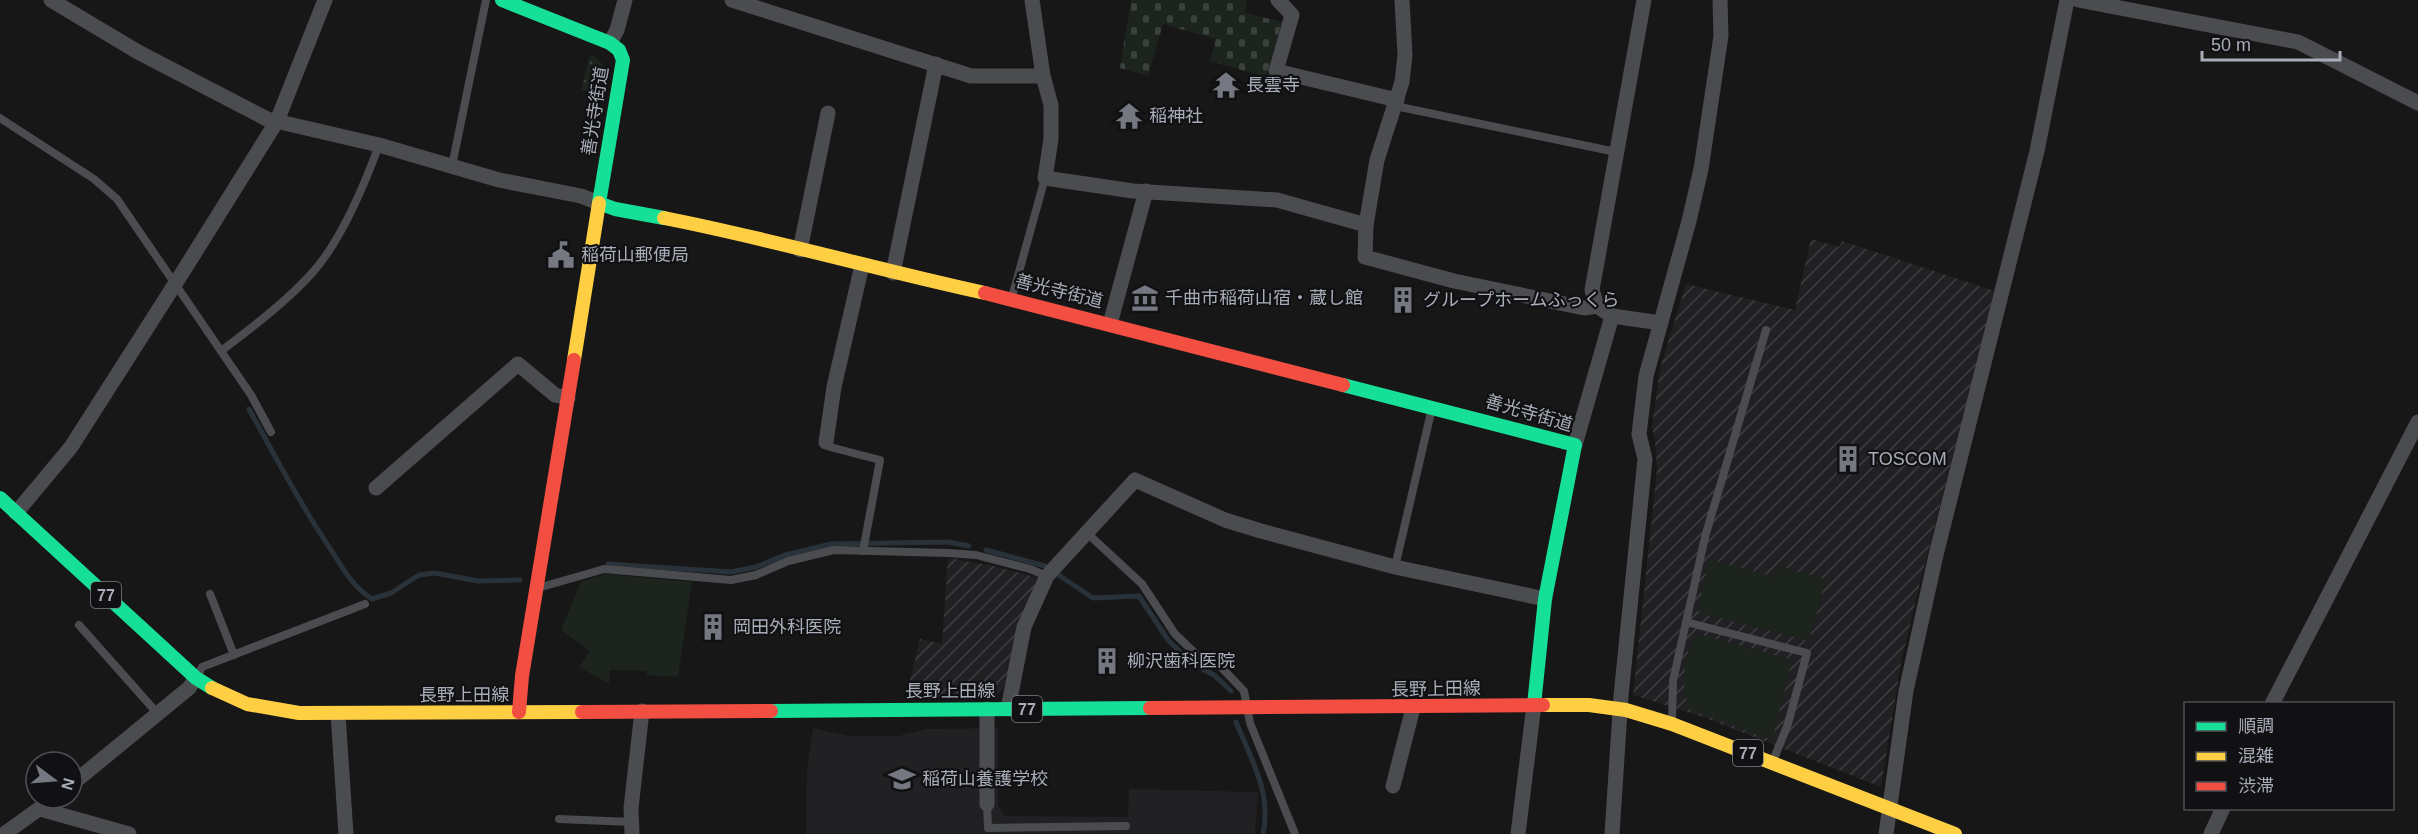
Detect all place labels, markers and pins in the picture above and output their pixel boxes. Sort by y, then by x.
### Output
temple icon: 長雲寺 [1211,70,1241,100]
place label: 長雲寺 [1246,75,1300,95]
temple icon: 稲神社 [1114,101,1144,131]
place label: 稲神社 [1149,106,1203,126]
public building icon: 稲荷山郵便局 [546,240,576,270]
place label: 稲荷山郵便局 [581,245,689,265]
museum icon: 千曲市稲荷山宿・蔵し館 [1130,283,1160,313]
building icon: グループホームふっくら [1388,285,1418,315]
place label: 千曲市稲荷山宿・蔵し館 [1165,288,1363,308]
place label: グループホームふっくら [1423,290,1619,310]
building icon: TOSCOM [1833,444,1863,474]
place label: TOSCOM [1868,449,1947,469]
building icon: 岡田外科医院 [698,612,728,642]
place label: 岡田外科医院 [733,617,841,637]
building icon: 柳沢歯科医院 [1092,646,1122,676]
place label: 柳沢歯科医院 [1127,651,1235,671]
school or university icon: 稲荷山養護学校 [887,764,917,794]
place label: 稲荷山養護学校 [922,769,1048,789]

